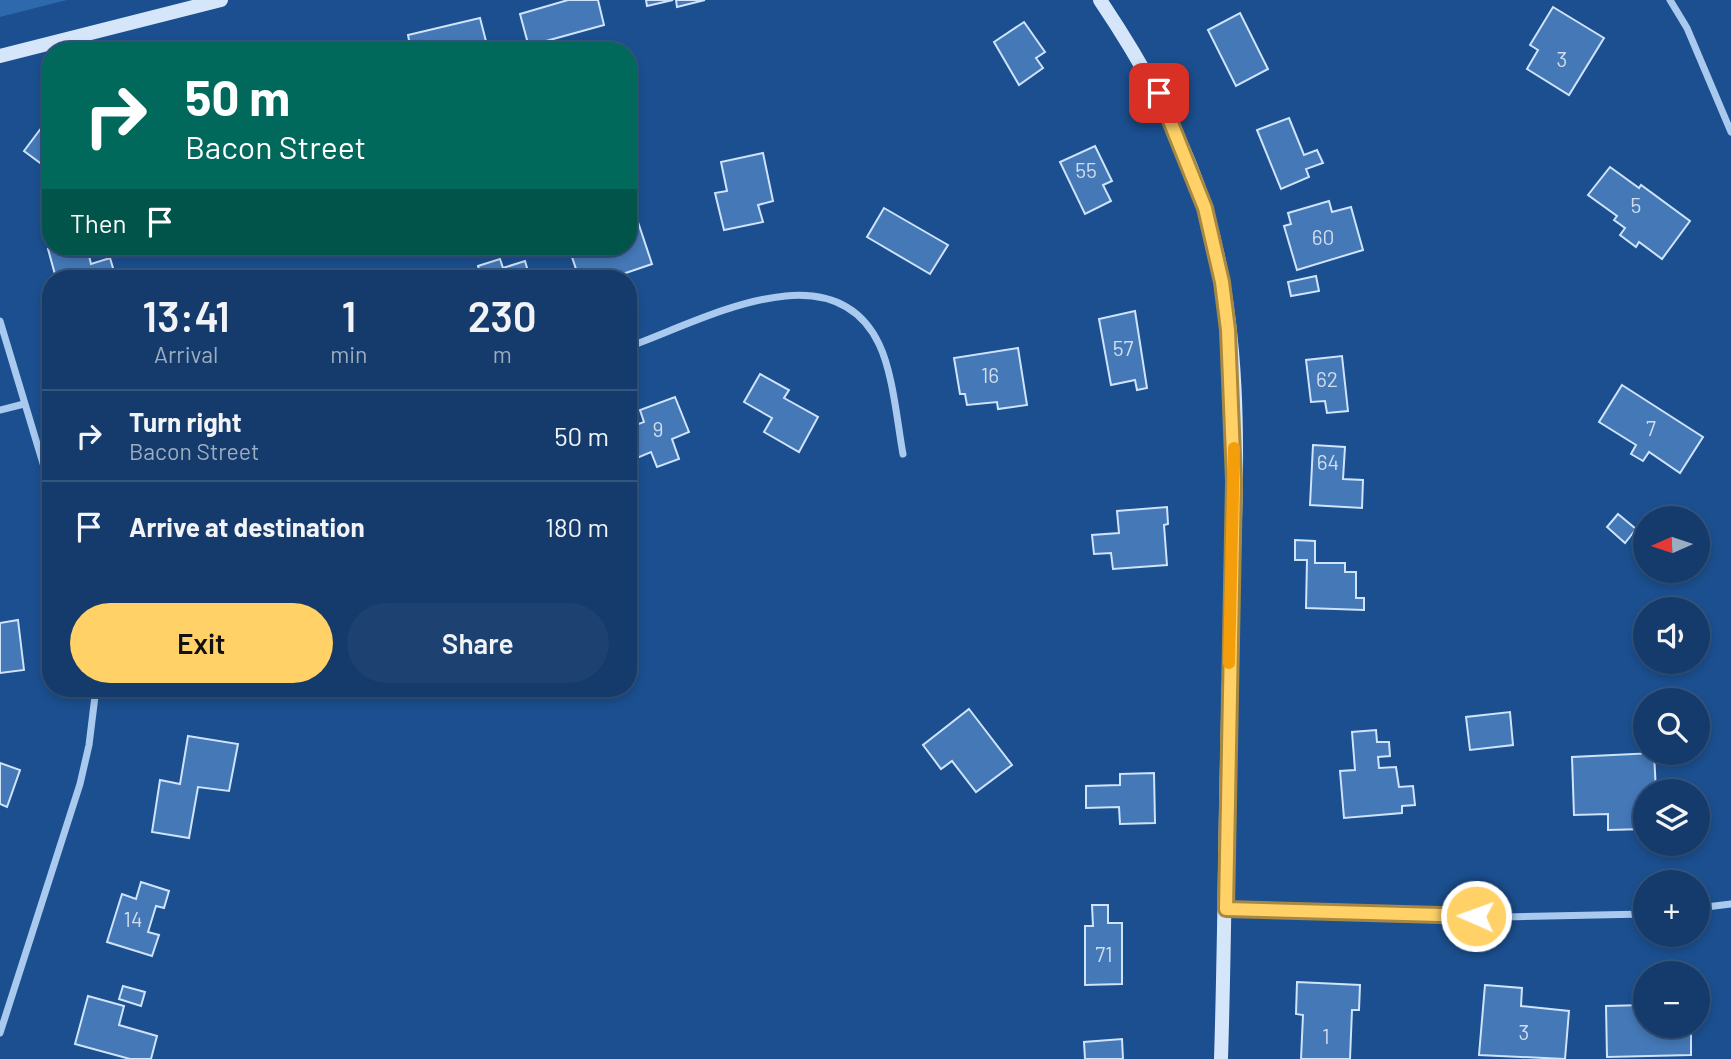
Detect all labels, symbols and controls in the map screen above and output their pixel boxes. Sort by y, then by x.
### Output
house number: 3 [1557,46,1567,71]
pin [1129,63,1189,123]
text: 50 m [185,67,290,126]
icon: right [70,70,161,161]
icon: arrive [1140,74,1178,112]
text: Bacon Street [185,127,366,165]
house number: 55 [1075,157,1097,182]
house number: 5 [1631,192,1641,217]
icon: arrive [141,203,179,241]
text: Then [70,207,127,238]
house number: 60 [1312,224,1334,249]
text: 13:41 [142,290,230,340]
text: 1 [341,290,356,340]
text: 230 [468,290,537,340]
house number: 57 [1113,335,1133,360]
text: Arrival [154,340,218,368]
text: min [330,340,367,368]
text: m [493,340,512,368]
house number: 16 [981,362,999,387]
house number: 62 [1316,366,1338,391]
text: Turn right [129,406,242,437]
house number: 7 [1646,415,1656,440]
house number: 9 [653,416,663,441]
icon: right [70,417,108,455]
text: 50 m [554,420,609,451]
text: Bacon Street [129,437,259,465]
house number: 64 [1317,449,1339,474]
north arrow [1633,506,1710,583]
map controls [1633,506,1710,1038]
icon: arrive [70,508,108,546]
text: Arrive at destination [129,511,365,542]
text: 180 m [545,511,609,542]
button: sound [1633,597,1710,674]
button: Exit [70,603,333,683]
button: Share [347,603,609,683]
button: search [1633,688,1710,765]
button: layers [1633,779,1710,856]
button: + [1633,870,1710,947]
position arrow [1439,879,1513,953]
house number: 14 [124,906,142,931]
house number: 71 [1095,941,1113,966]
button: − [1633,961,1710,1038]
house number: 3 [1519,1019,1529,1044]
house number: 1 [1322,1023,1330,1048]

